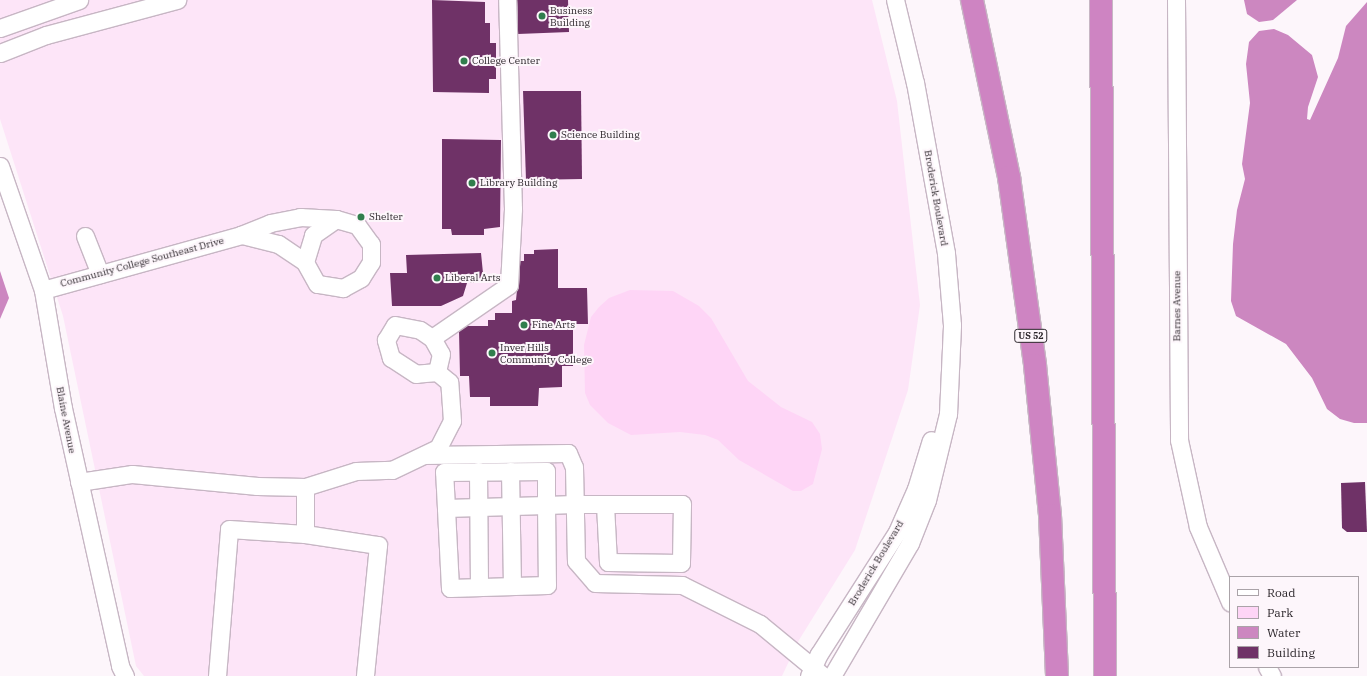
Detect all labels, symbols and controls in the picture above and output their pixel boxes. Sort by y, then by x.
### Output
place label: Business Building [550,4,592,28]
marker: Business Building [537,11,547,21]
place label: College Center [472,55,540,67]
marker: College Center [459,56,469,66]
place label: Science Building [561,129,640,141]
marker: Science Building [548,130,558,140]
street label: Broderick Boulevard [922,149,950,247]
place label: Library Building [480,177,557,189]
marker: Library Building [467,178,477,188]
place label: Shelter [369,211,403,223]
marker: Shelter [356,212,366,222]
street label: Community College Southeast Drive [59,234,225,290]
street label: Barnes Avenue [1171,271,1183,341]
place label: Liberal Arts [445,272,501,284]
marker: Liberal Arts [432,273,442,283]
place label: Fine Arts [532,319,575,331]
marker: Fine Arts [519,320,529,330]
road number: US 52 [1014,329,1048,343]
place label: Inver Hills Community College [500,341,592,364]
marker: Inver Hills Community College [487,348,497,358]
street label: Blaine Avenue [54,386,78,454]
street label: Broderick Boulevard [846,518,906,608]
legend [1229,576,1359,668]
text: Road [1267,585,1296,600]
text: Park [1267,605,1293,620]
text: Water [1267,625,1300,640]
text: Building [1267,645,1315,660]

